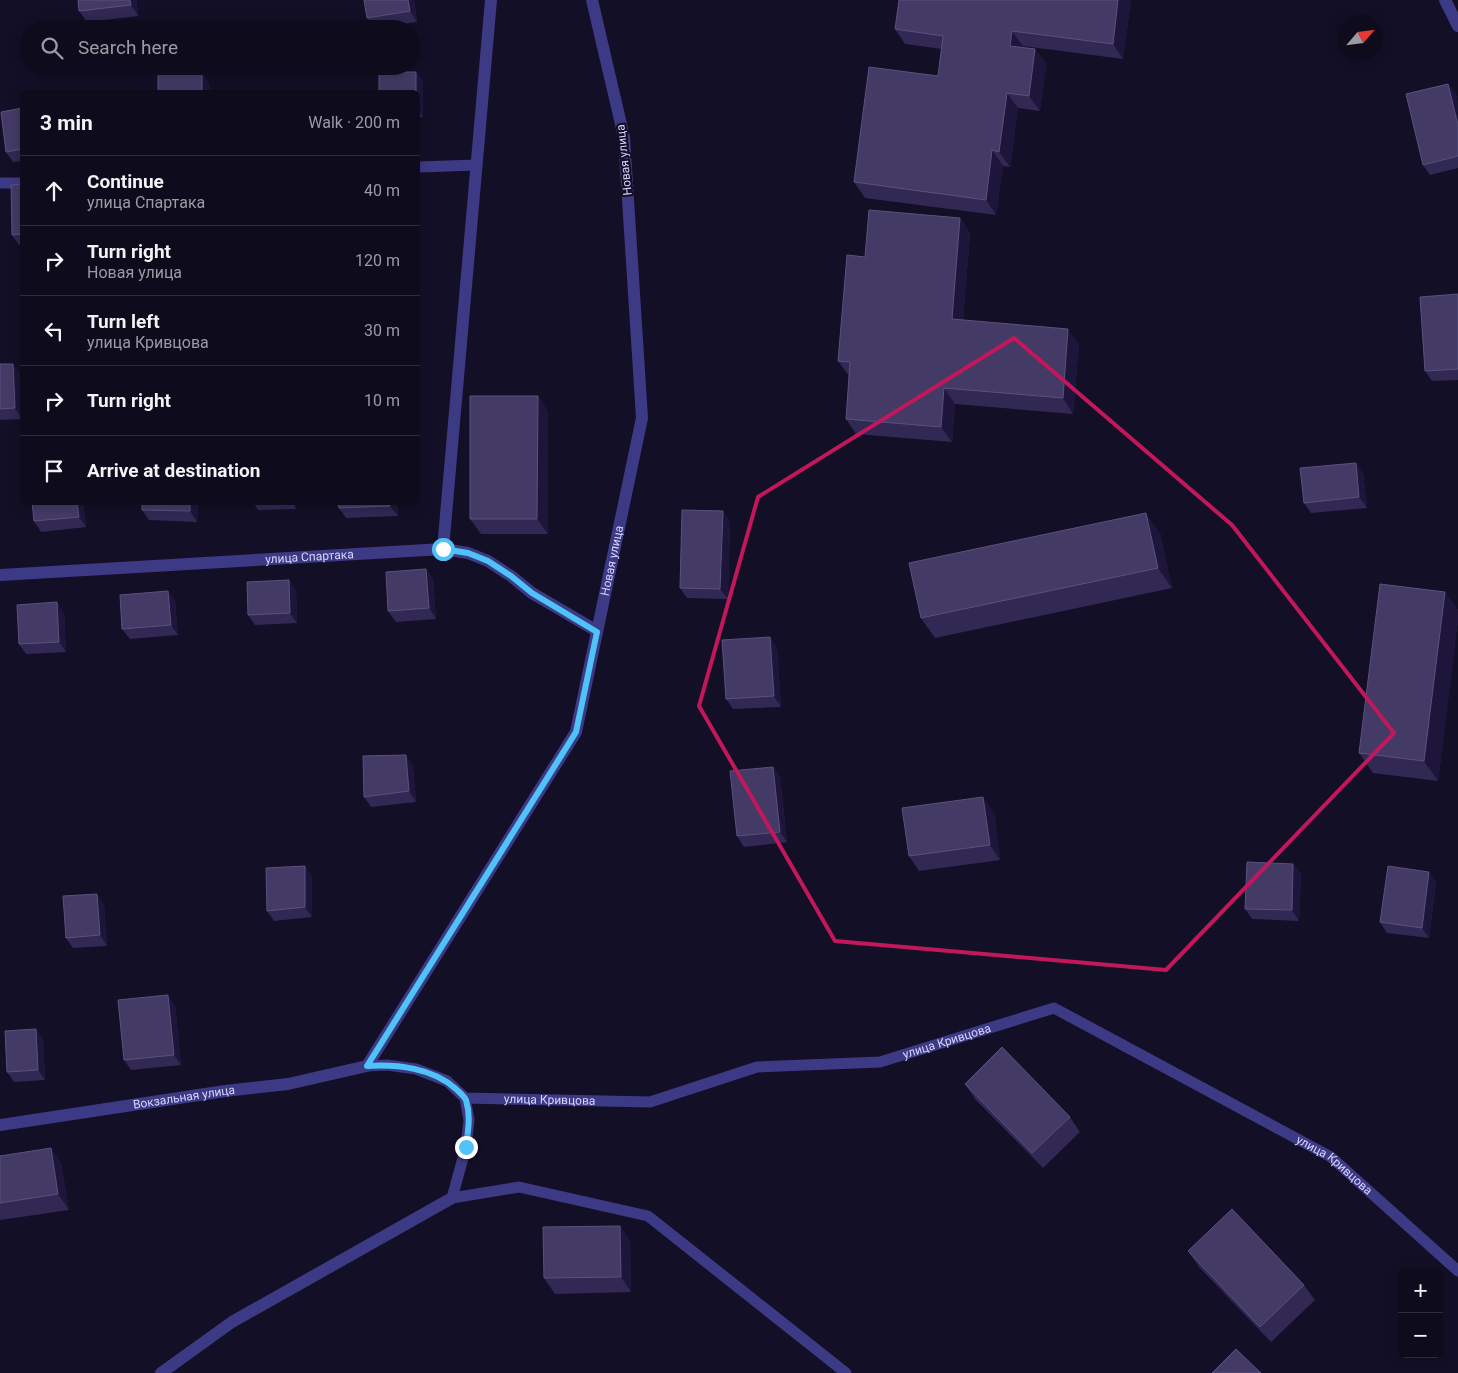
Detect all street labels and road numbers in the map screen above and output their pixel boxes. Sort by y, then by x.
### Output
street label: Новая улица [613,124,635,196]
street label: Новая улица [598,524,626,597]
street label: улица Спартака [265,547,354,566]
street label: улица Кривцова [901,1021,993,1062]
street label: Вокзальная улица [132,1083,236,1112]
street label: улица Кривцова [504,1092,596,1108]
street label: улица Кривцова [1294,1133,1375,1198]

